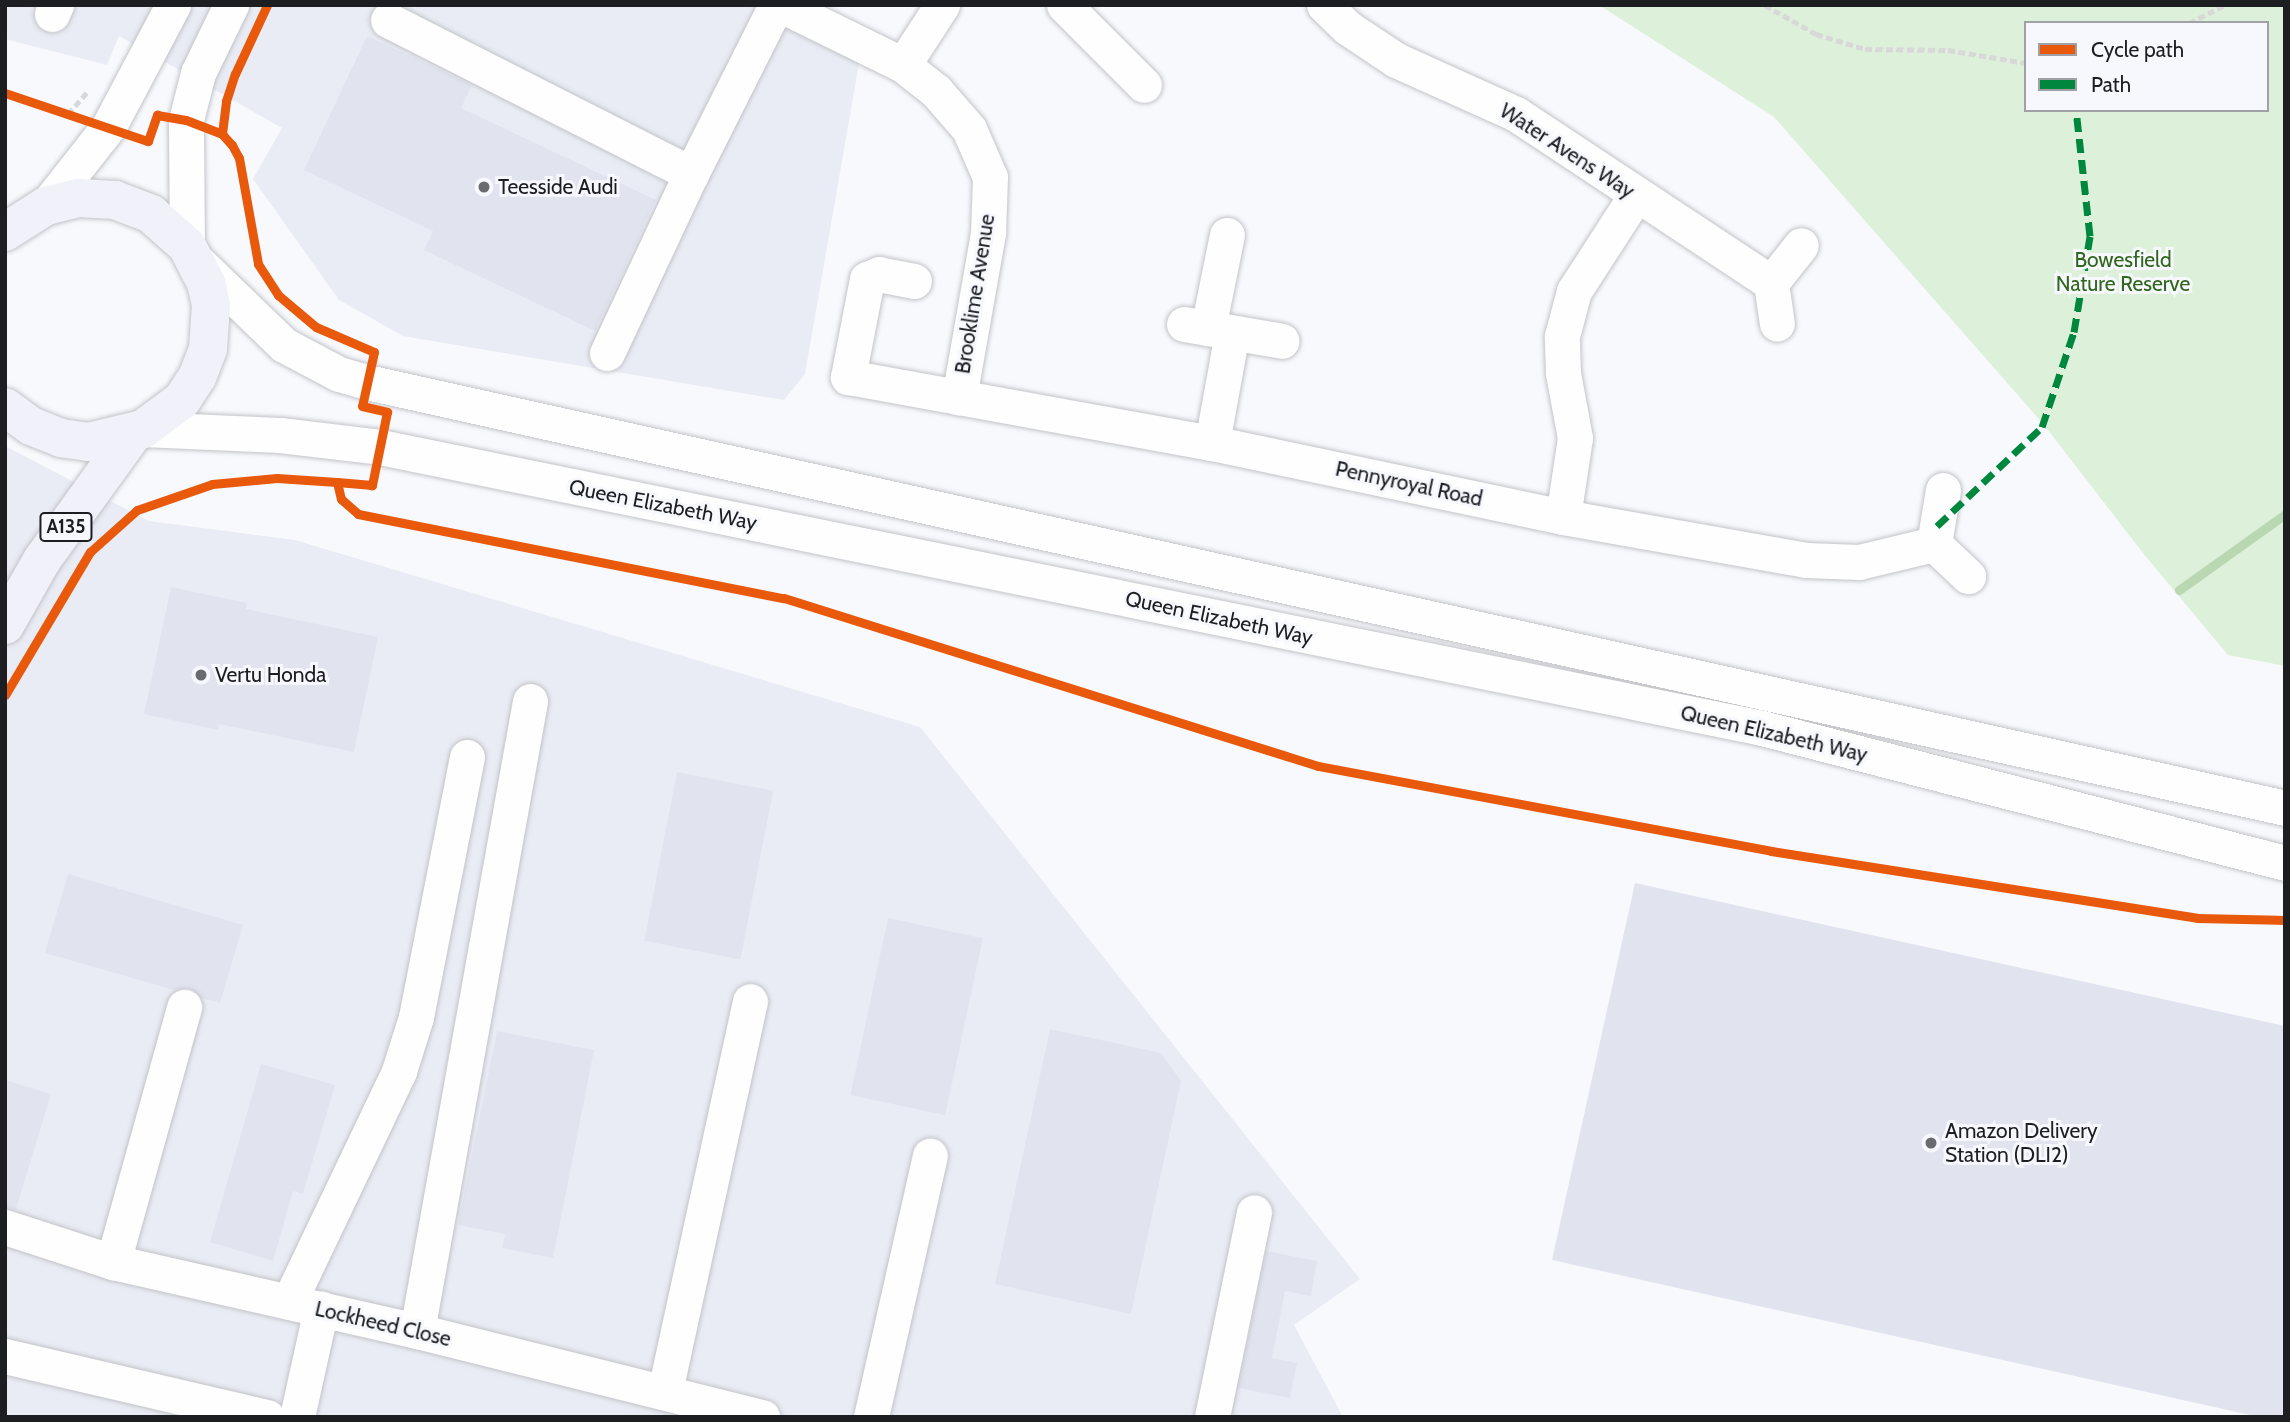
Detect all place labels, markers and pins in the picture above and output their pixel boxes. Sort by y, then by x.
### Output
place label: Teesside Audi [498,174,618,200]
marker: Teesside Audi [476,179,492,195]
place label: Vertu Honda [215,662,326,688]
marker: Vertu Honda [193,667,209,683]
place label: Amazon Delivery Station (DLI2) [1945,1118,2098,1168]
marker: Amazon Delivery Station (DLI2) [1923,1135,1939,1151]

